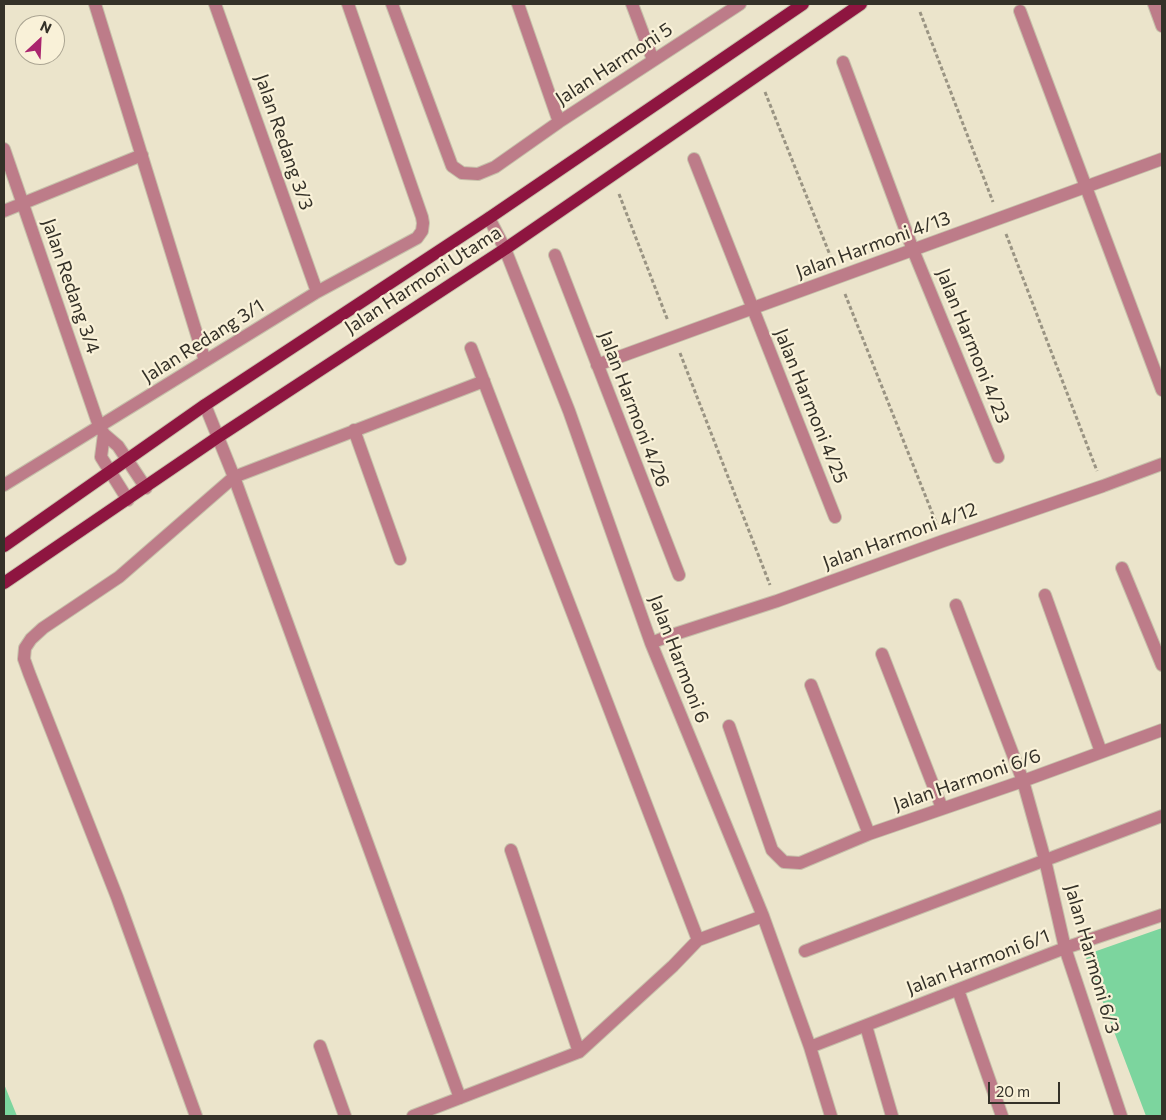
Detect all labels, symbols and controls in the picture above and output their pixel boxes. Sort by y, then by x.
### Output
north arrow [15,15,65,65]
text: N [38,17,54,37]
street label: Jalan Harmoni 5 [551,18,677,110]
street label: Jalan Redang 3/3 [250,71,318,213]
street label: Jalan Harmoni 4/13 [793,206,953,284]
street label: Jalan Redang 3/4 [37,215,105,357]
street label: Jalan Harmoni Utama [340,221,506,339]
street label: Jalan Harmoni 4/23 [932,265,1014,427]
street label: Jalan Redang 3/1 [138,294,268,388]
street label: Jalan Harmoni 4/25 [769,325,853,487]
street label: Jalan Harmoni 4/26 [594,328,674,490]
street label: Jalan Harmoni 4/12 [820,498,980,574]
street label: Jalan Harmoni 6 [644,592,714,726]
street label: Jalan Harmoni 6/6 [890,744,1044,816]
street label: Jalan Harmoni 6/3 [1060,882,1124,1036]
street label: Jalan Harmoni 6/1 [903,924,1053,1000]
scale bar [991,1072,1064,1104]
text: 20 m [996,1082,1030,1100]

